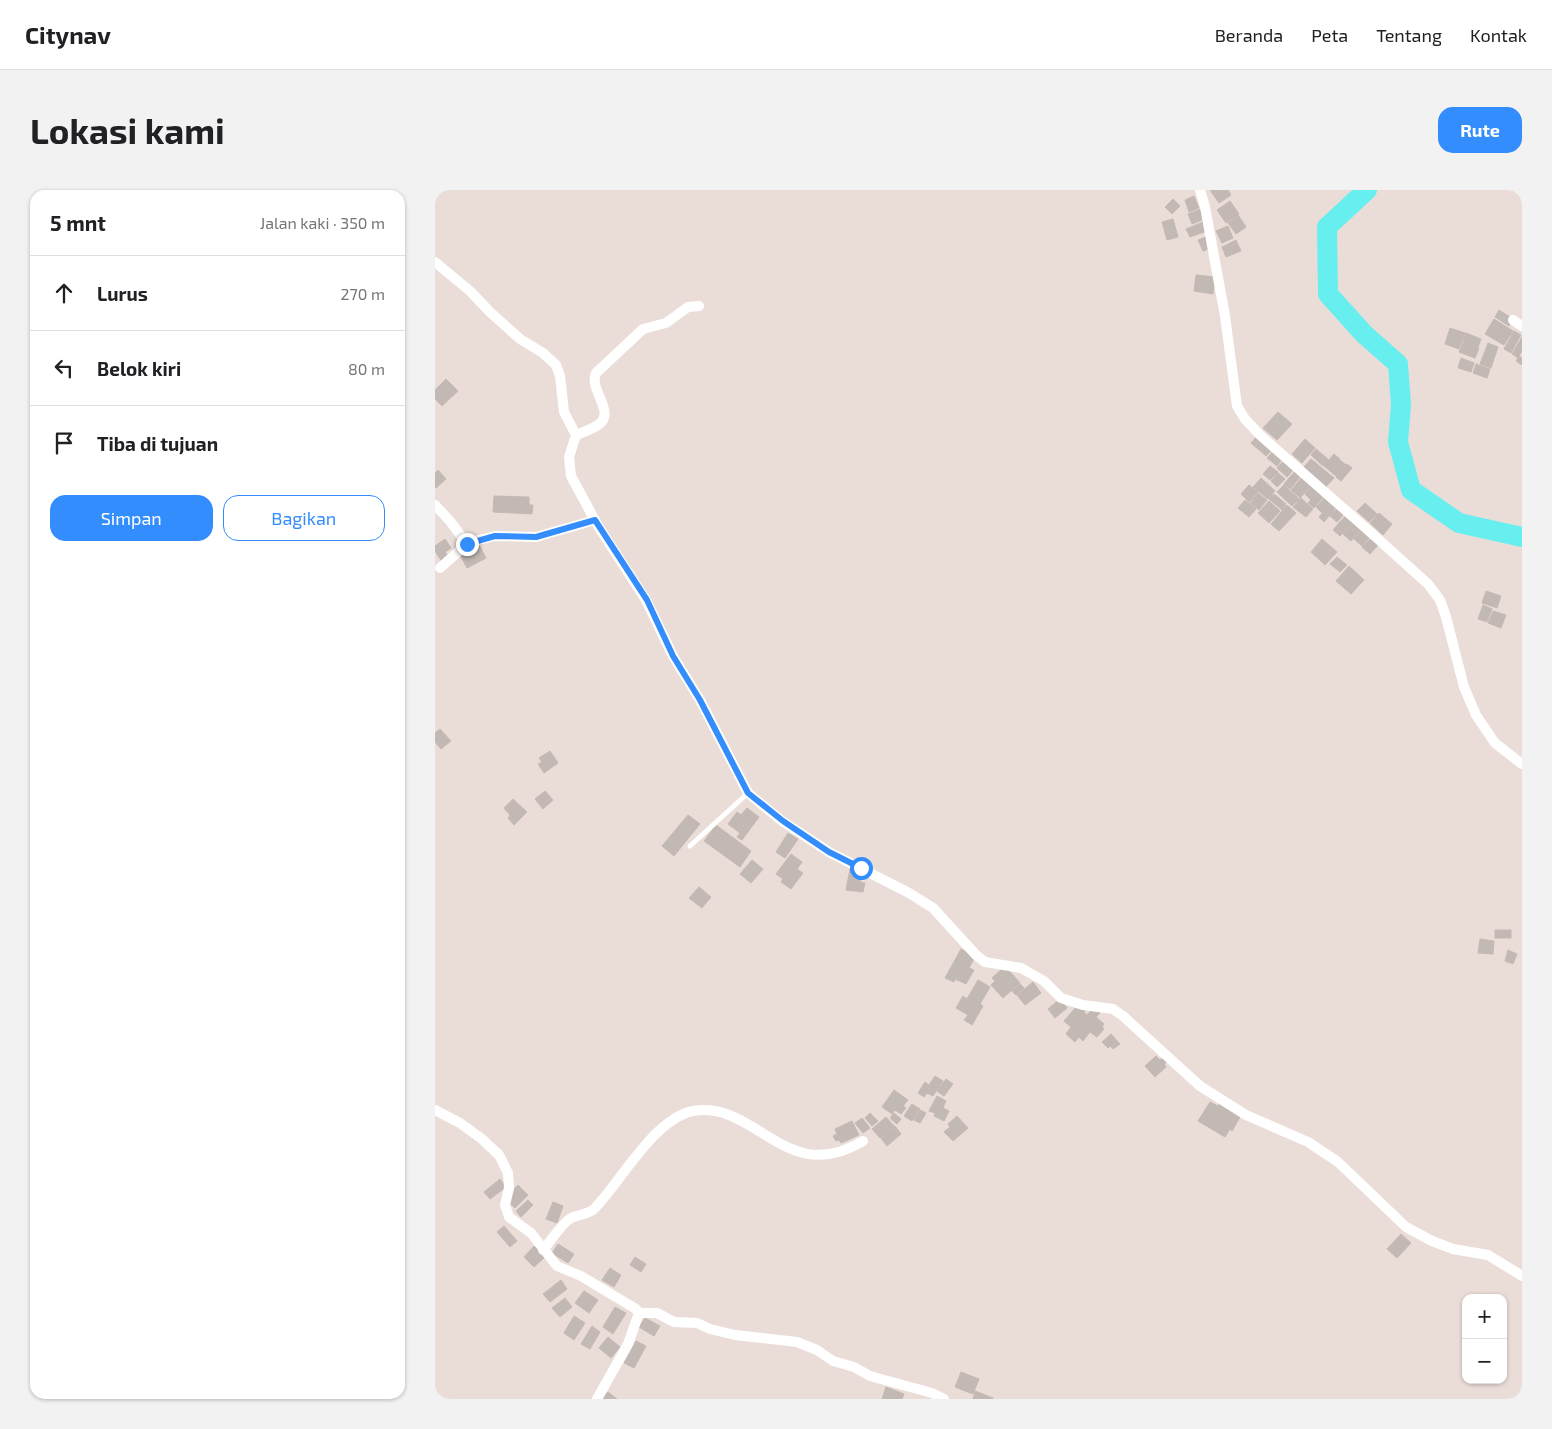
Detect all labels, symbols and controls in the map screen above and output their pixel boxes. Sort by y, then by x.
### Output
text: Citynav [25,20,111,49]
text: Beranda [1215,24,1283,46]
text: Peta [1311,24,1348,46]
text: Tentang [1376,24,1442,46]
text: Kontak [1470,24,1527,46]
button: Rute [1438,107,1522,153]
text: Lokasi kami [30,109,225,151]
text: 5 mnt [50,210,106,235]
text: Jalan kaki · 350 m [260,213,385,232]
icon: ahead [50,279,78,307]
text: Lurus [97,282,148,305]
text: 270 m [341,284,385,303]
icon: left [50,354,78,382]
text: Belok kiri [97,357,181,380]
text: 80 m [348,359,385,378]
icon: arrive [50,429,78,457]
text: Tiba di tujuan [97,432,218,455]
button: Simpan [50,495,213,541]
button: Bagikan [223,495,385,541]
route end [456,533,479,556]
route start [850,857,873,880]
map controls [1462,1294,1507,1384]
button: + [1462,1294,1507,1339]
button: − [1462,1339,1507,1384]

